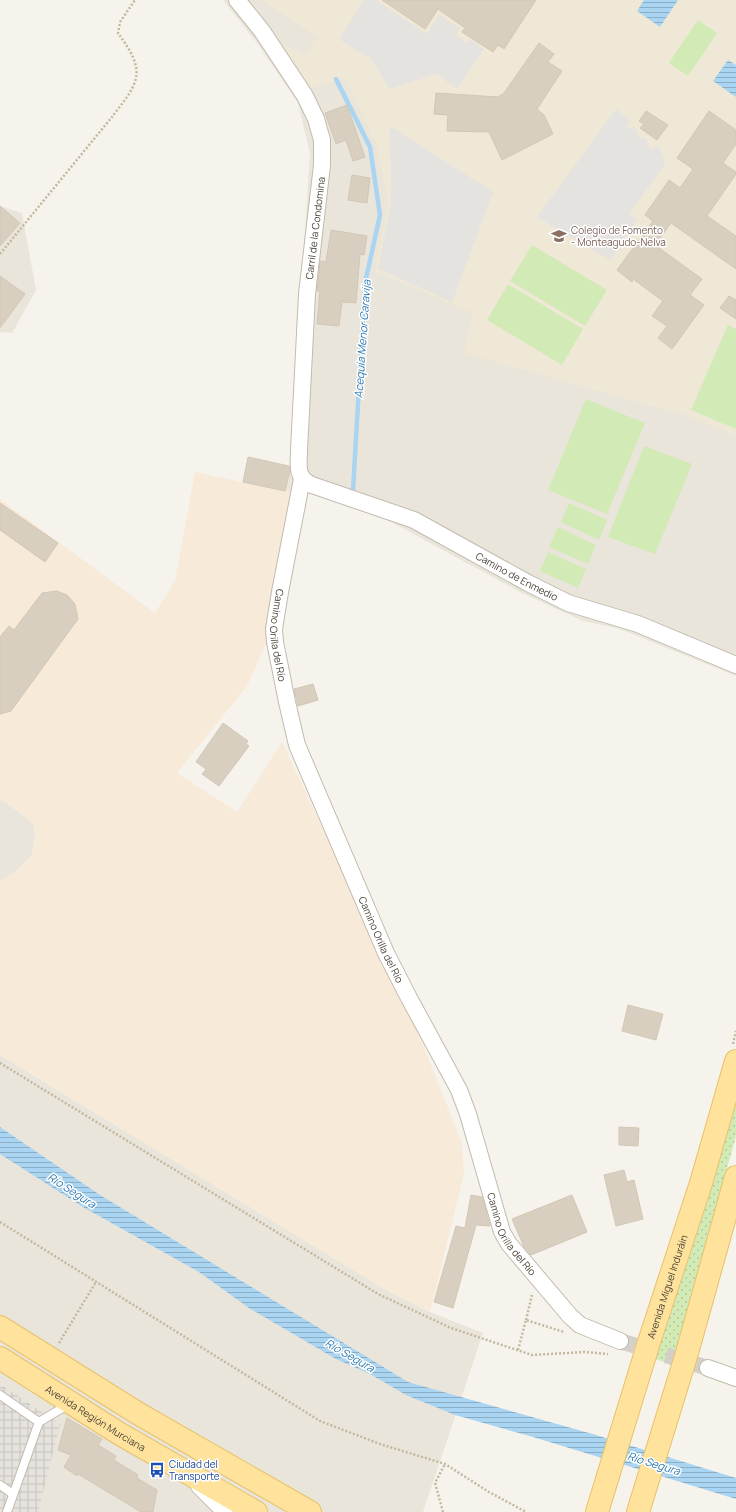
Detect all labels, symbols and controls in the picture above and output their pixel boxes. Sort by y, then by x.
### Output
street label: Carril de la Condomina [302,176,328,280]
place label: Colegio de Fomento - Monteagudo-Nelva [571,223,666,249]
school or university icon: Colegio de Fomento - Monteagudo-Nelva [550,227,568,245]
water label: Acequia Menor Caravija [350,278,374,399]
street label: Camino de Enmedio [473,549,560,604]
street label: Camino Orilla del Río [267,588,290,683]
street label: Camino Orilla del Río [356,894,407,985]
water label: Río Segura [45,1169,100,1212]
street label: Camino Orilla del Río [484,1191,540,1278]
street label: Avenida Miguel Induráin [644,1233,691,1340]
water label: Río Segura [323,1335,378,1376]
street label: Avenida Región Murciana [43,1382,148,1454]
water label: Río Segura [626,1448,683,1478]
place label: Ciudad del Transporte [169,1457,220,1483]
bus stop icon: Ciudad del Transporte [148,1461,166,1479]

